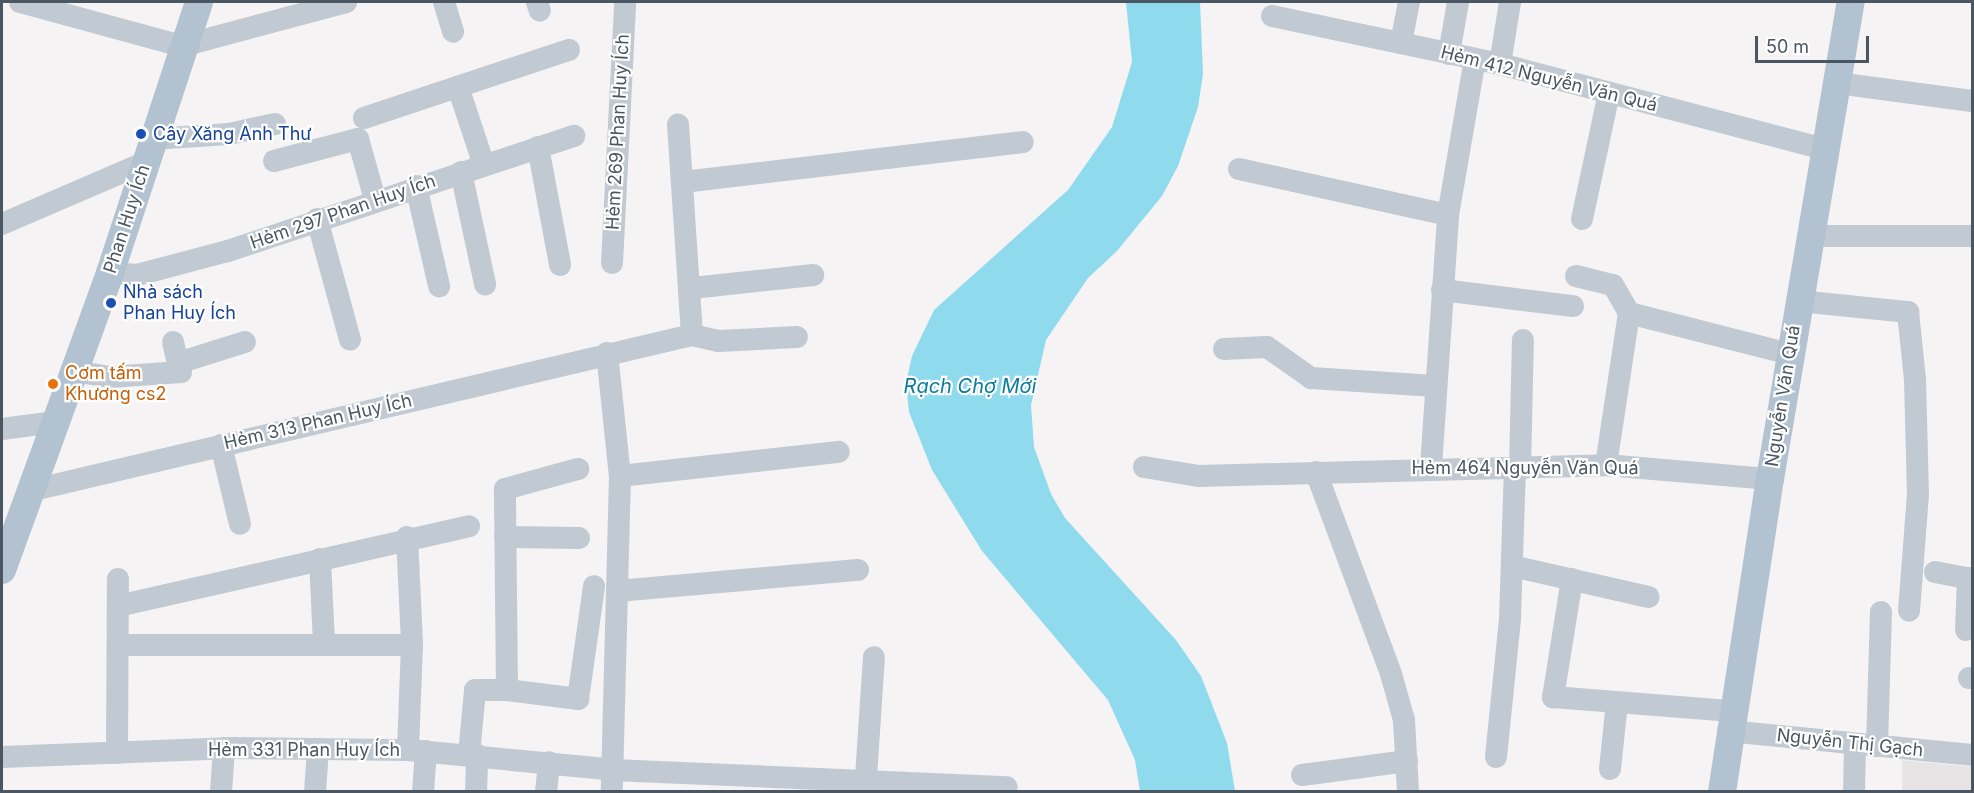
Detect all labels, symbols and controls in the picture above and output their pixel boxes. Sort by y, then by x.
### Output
scale bar [1758,24,1872,62]
street label: Hẻm 269 Phan Huy Ích [602,34,634,230]
text: 50 m [1766,36,1809,57]
street label: Hẻm 412 Nguyễn Văn Quá [1439,42,1659,116]
place label: Cây Xăng Anh Thư [153,123,311,145]
marker: Cây Xăng Anh Thư [134,127,148,141]
street label: Phan Huy Ích [99,162,155,276]
street label: Hẻm 297 Phan Huy Ích [247,170,439,254]
place label: Nhà sách Phan Huy Ích [123,282,236,324]
marker: Nhà sách Phan Huy Ích [104,296,118,310]
street label: Nguyễn Văn Quá [1761,324,1805,468]
place label: Cơm tấm Khương cs2 [65,363,167,406]
water label: Rạch Chợ Mới [904,374,1036,398]
marker: Cơm tấm Khương cs2 [46,377,60,391]
street label: Hẻm 313 Phan Huy Ích [222,390,414,454]
street label: Hẻm 464 Nguyễn Văn Quá [1411,457,1639,479]
street label: Nguyễn Thị Gạch [1776,725,1924,761]
street label: Hẻm 331 Phan Huy Ích [208,739,400,761]

